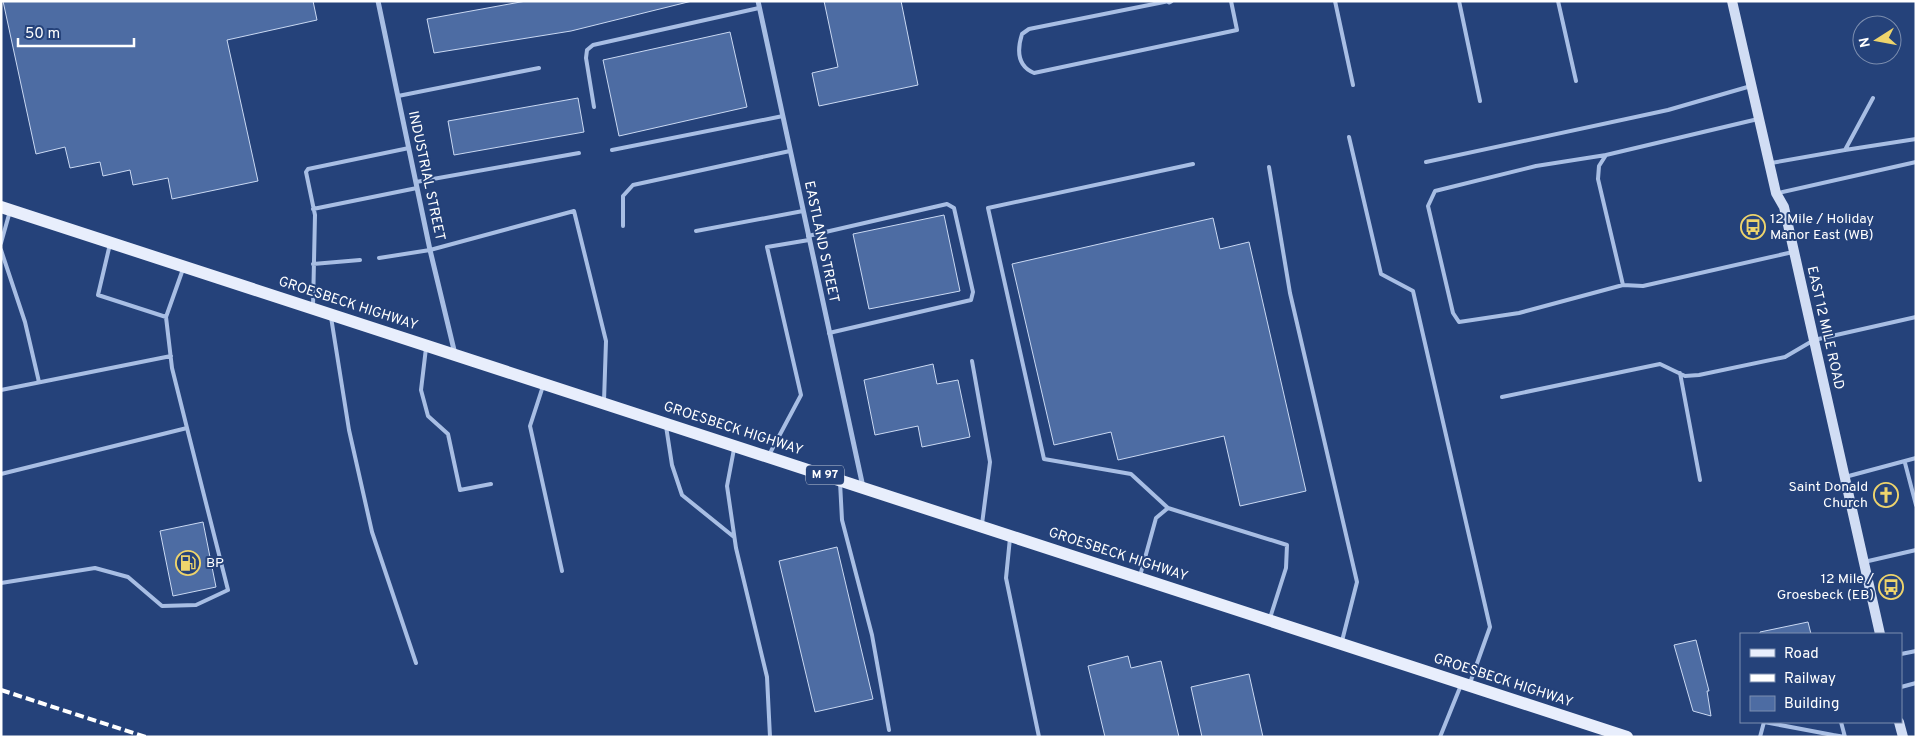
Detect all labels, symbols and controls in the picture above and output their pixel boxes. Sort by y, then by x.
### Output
scale bar [18,15,134,47]
north arrow [1852,15,1902,65]
text: 50 m [25,25,60,44]
text: N [1856,36,1875,49]
street label: INDUSTRIAL STREET [404,109,448,243]
street label: EASTLAND STREET [800,179,842,305]
place label: 12 Mile / Holiday Manor East (WB) [1770,211,1874,244]
bus stop icon: 12 Mile / Holiday Manor East (WB) [1740,214,1766,240]
street label: EAST 12 MILE ROAD [1803,265,1847,391]
street label: GROESBECK HIGHWAY [276,273,420,335]
street label: GROESBECK HIGHWAY [661,398,805,460]
road number: M 97 [806,466,844,484]
place label: Saint Donald Church [1788,479,1868,512]
church icon: Saint Donald Church [1873,482,1899,508]
street label: GROESBECK HIGHWAY [1046,524,1190,586]
fuel station icon: BP [175,550,201,576]
place label: BP [206,555,224,572]
place label: 12 Mile / Groesbeck (EB) [1777,571,1874,604]
bus stop icon: 12 Mile / Groesbeck (EB) [1878,574,1904,600]
legend [1740,633,1902,723]
text: Road [1784,645,1819,664]
street label: GROESBECK HIGHWAY [1431,650,1575,712]
text: Railway [1784,670,1836,689]
text: Building [1784,695,1839,714]

